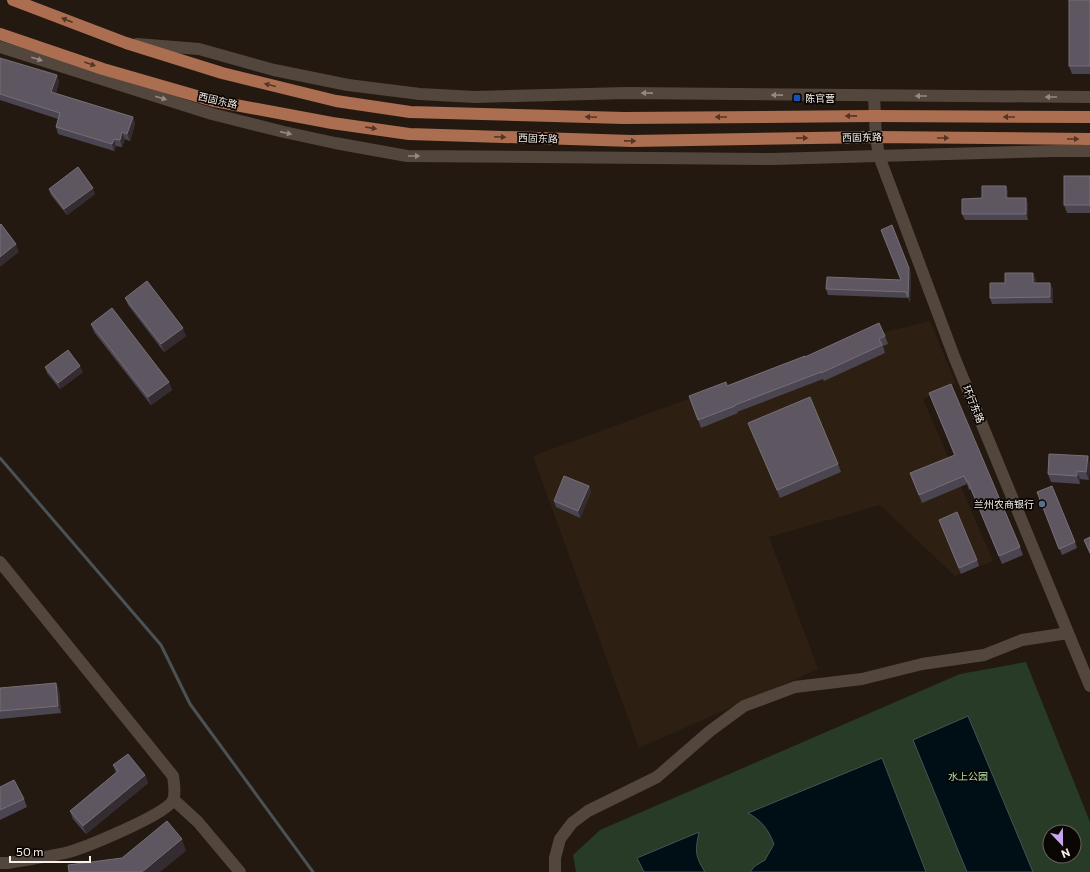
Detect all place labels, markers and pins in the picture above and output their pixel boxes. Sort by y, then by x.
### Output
place label: 陈官营 [805,92,835,104]
marker: 陈官营 [792,93,802,103]
place label: 兰州农商银行 [974,498,1034,510]
marker: 兰州农商银行 [1037,499,1047,509]

